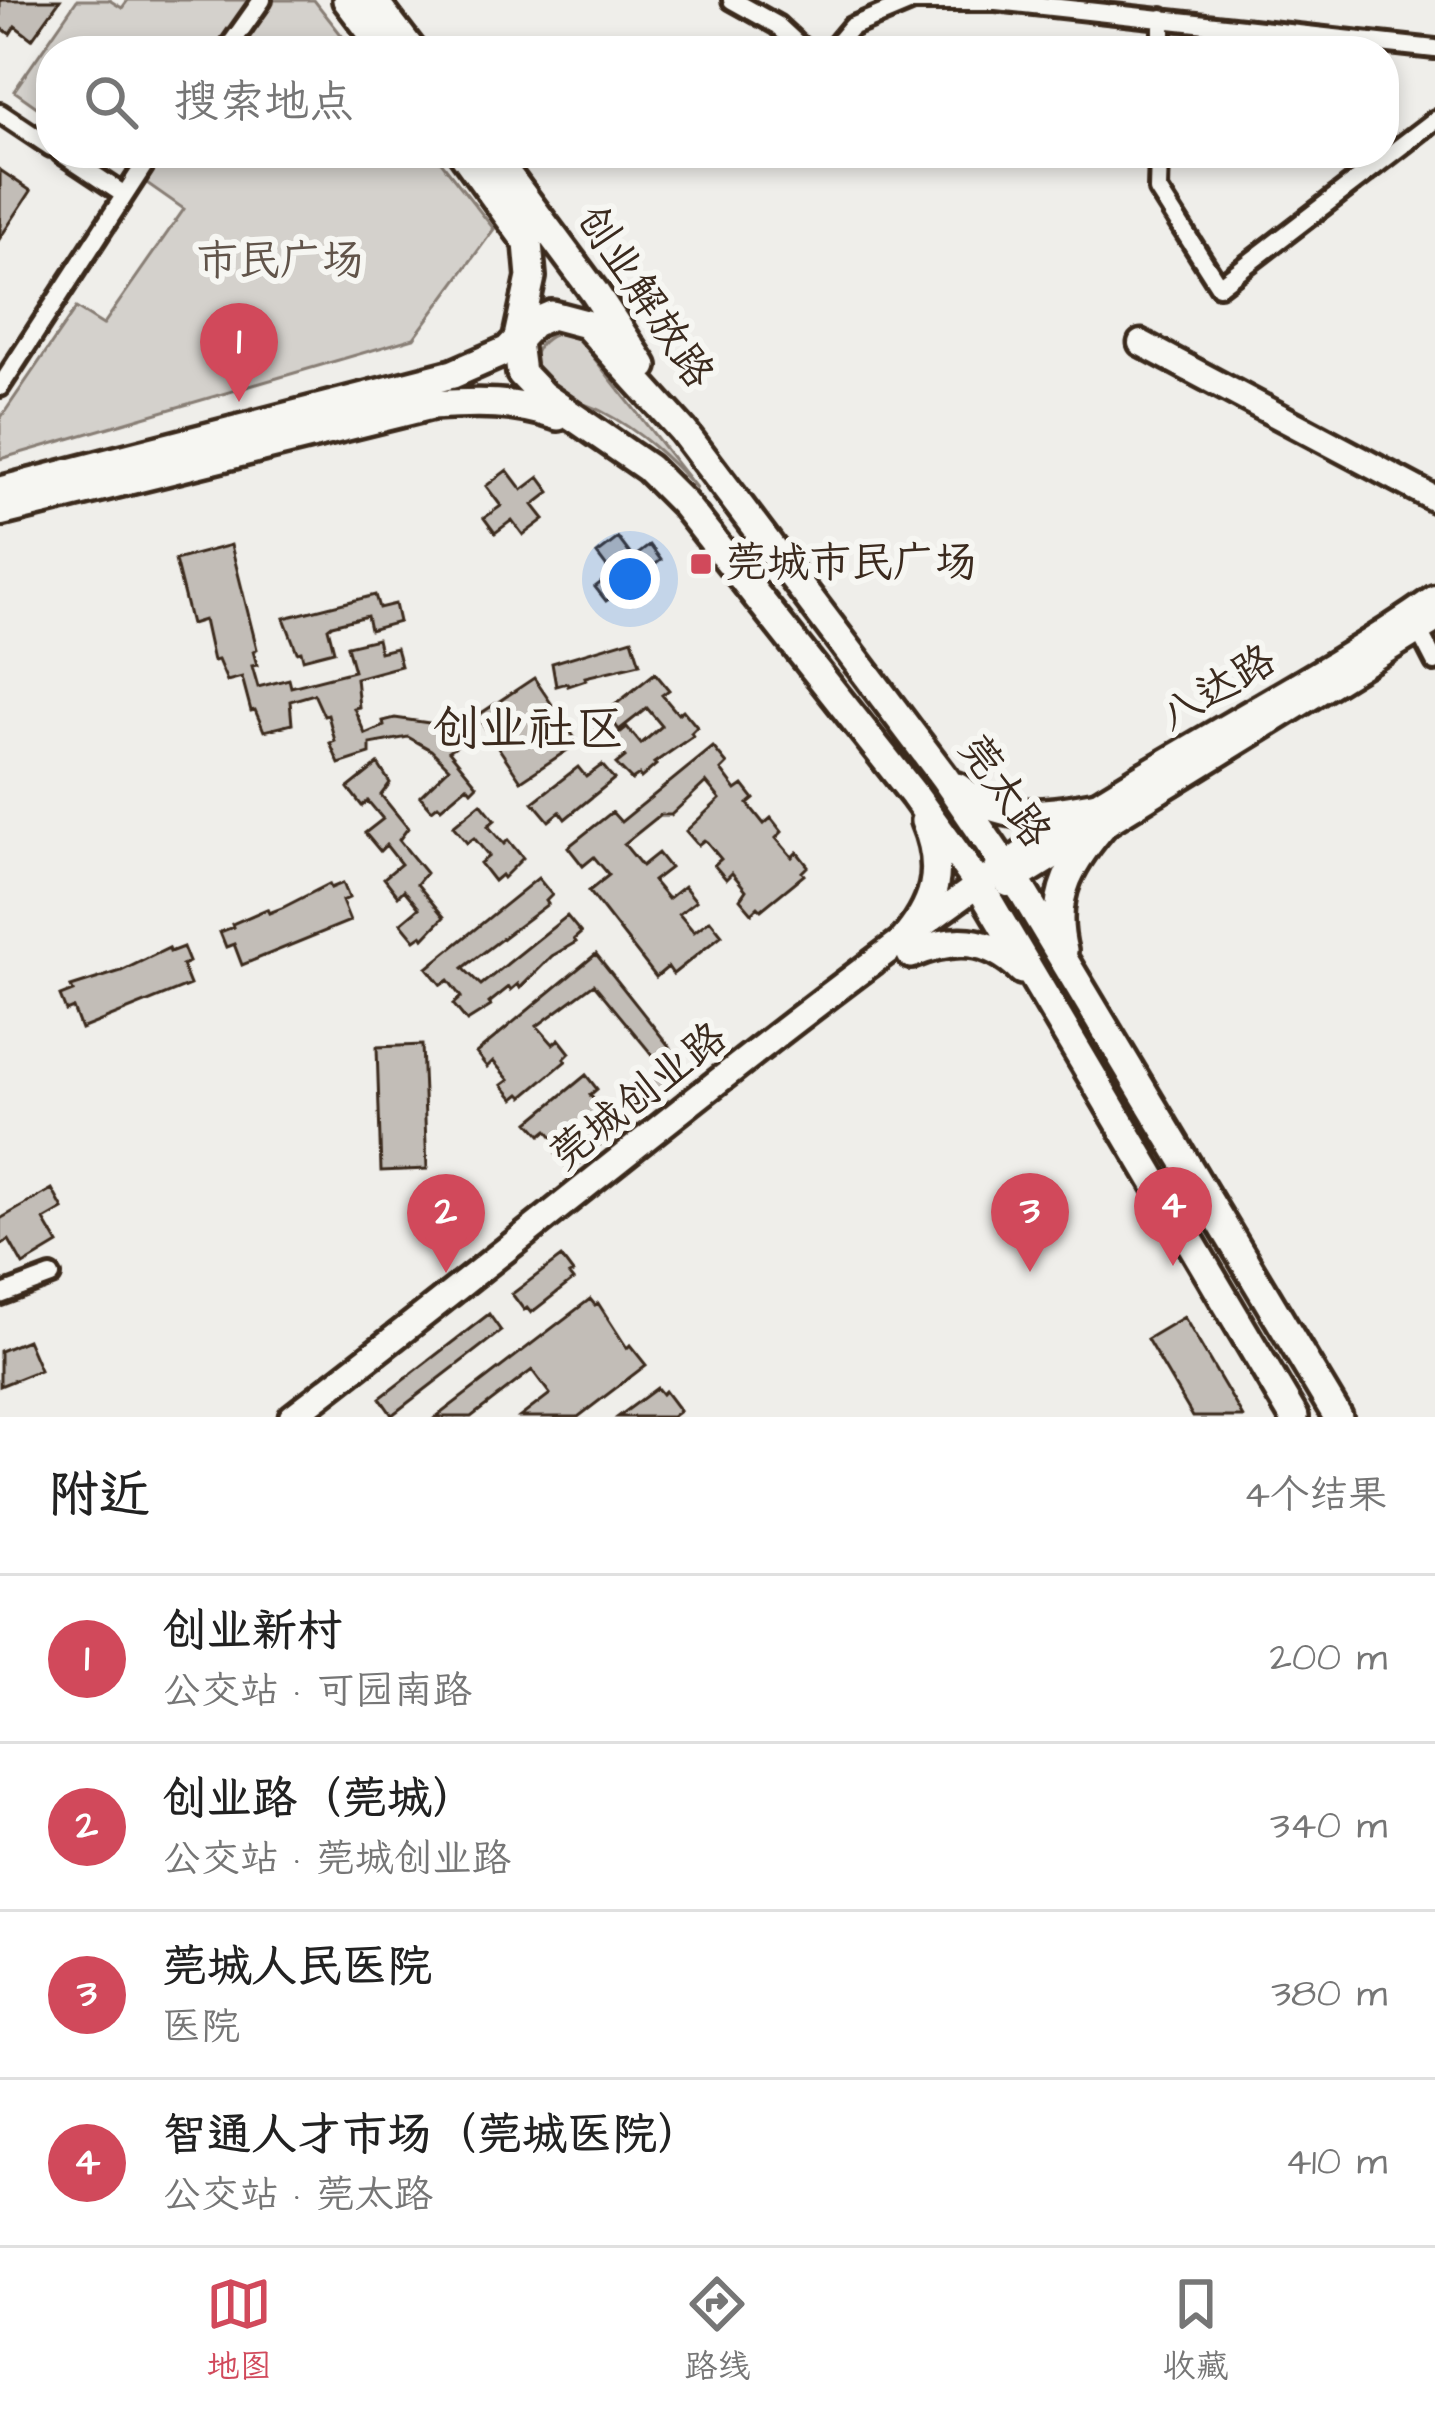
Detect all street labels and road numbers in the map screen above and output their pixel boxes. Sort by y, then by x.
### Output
street label: 创业解放路 [561,194,727,400]
street label: 八达路 [1149,632,1287,746]
street label: 莞太路 [944,724,1064,860]
street label: 莞城创业路 [538,1009,740,1185]

